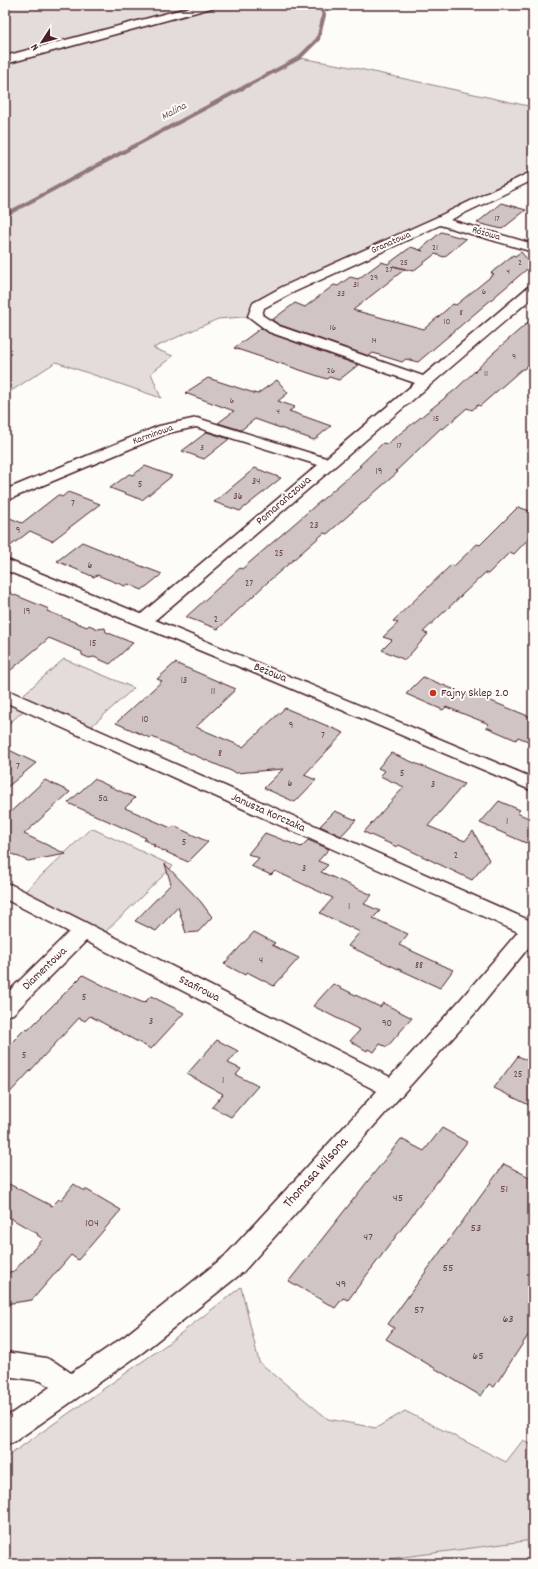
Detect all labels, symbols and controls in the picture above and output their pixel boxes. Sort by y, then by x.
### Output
north arrow [22,22,62,62]
text: N [27,39,44,54]
water label: Malina [159,98,190,125]
house number: 17 [494,213,500,226]
street label: Różowa [470,223,502,245]
street label: Granatowa [369,228,413,258]
house number: 21 [432,242,438,255]
house number: 25 [400,257,408,270]
house number: 2 [518,257,522,270]
house number: 27 [385,264,393,277]
house number: 4 [506,266,510,279]
house number: 29 [370,272,378,285]
house number: 31 [353,279,359,292]
house number: 6 [482,286,486,299]
house number: 33 [337,288,345,301]
house number: 8 [459,307,463,320]
house number: 10 [444,316,451,329]
house number: 16 [330,322,336,335]
house number: 14 [371,335,377,348]
house number: 9 [512,351,516,364]
house number: 26 [327,365,335,378]
house number: 11 [484,368,488,381]
house number: 6 [230,395,234,408]
house number: 4 [276,406,280,419]
house number: 15 [433,413,439,426]
street label: Karminowa [131,421,175,449]
house number: 17 [396,440,402,453]
house number: 3 [200,442,204,455]
house number: 19 [376,465,382,479]
street label: Pomarańczowa [253,472,316,530]
house number: 34 [252,475,260,489]
house number: 5 [138,478,143,492]
house number: 36 [233,490,243,504]
house number: 7 [71,497,75,511]
house number: 23 [310,519,318,533]
house number: 9 [16,524,20,538]
house number: 25 [275,547,284,561]
house number: 6 [88,559,93,573]
house number: 27 [245,577,253,591]
house number: 19 [24,605,30,619]
house number: 2 [214,613,218,627]
house number: 15 [90,637,97,651]
street label: Beżowa [251,659,289,687]
house number: 13 [181,674,187,688]
house number: 11 [211,685,215,699]
place label: Fajny Sklep 2.0 [441,685,509,702]
marker: Fajny Sklep 2.0 [428,688,438,698]
house number: 10 [141,713,149,727]
house number: 9 [289,719,293,733]
house number: 7 [321,729,325,743]
house number: 8 [218,747,222,761]
house number: 7 [16,760,20,774]
house number: 5 [400,767,405,781]
house number: 6 [288,777,293,791]
house number: 3 [431,778,435,792]
street label: Janusza Korczaka [228,789,308,837]
house number: 5a [98,792,108,806]
house number: 1 [506,815,508,829]
house number: 5 [182,836,187,850]
house number: 2 [454,849,458,863]
house number: 3 [302,862,306,876]
house number: 1 [348,900,350,914]
street label: Diamentowa [19,943,71,995]
house number: 4 [259,954,263,968]
house number: 88 [415,959,423,973]
street label: Szafirowa [175,971,223,1007]
house number: 5 [82,991,87,1005]
house number: 3 [149,1015,153,1029]
house number: 90 [382,1017,392,1031]
house number: 5 [22,1049,27,1063]
house number: 25 [514,1068,523,1082]
house number: 1 [222,1074,224,1088]
street label: Thomasa Wilsona [279,1133,354,1213]
house number: 51 [500,1181,508,1198]
house number: 45 [393,1190,403,1207]
house number: 104 [85,1215,99,1232]
house number: 53 [471,1220,481,1237]
house number: 47 [363,1229,373,1246]
house number: 55 [442,1260,454,1277]
house number: 49 [336,1276,346,1293]
house number: 57 [414,1302,424,1319]
house number: 63 [502,1311,514,1328]
house number: 65 [472,1348,484,1365]

